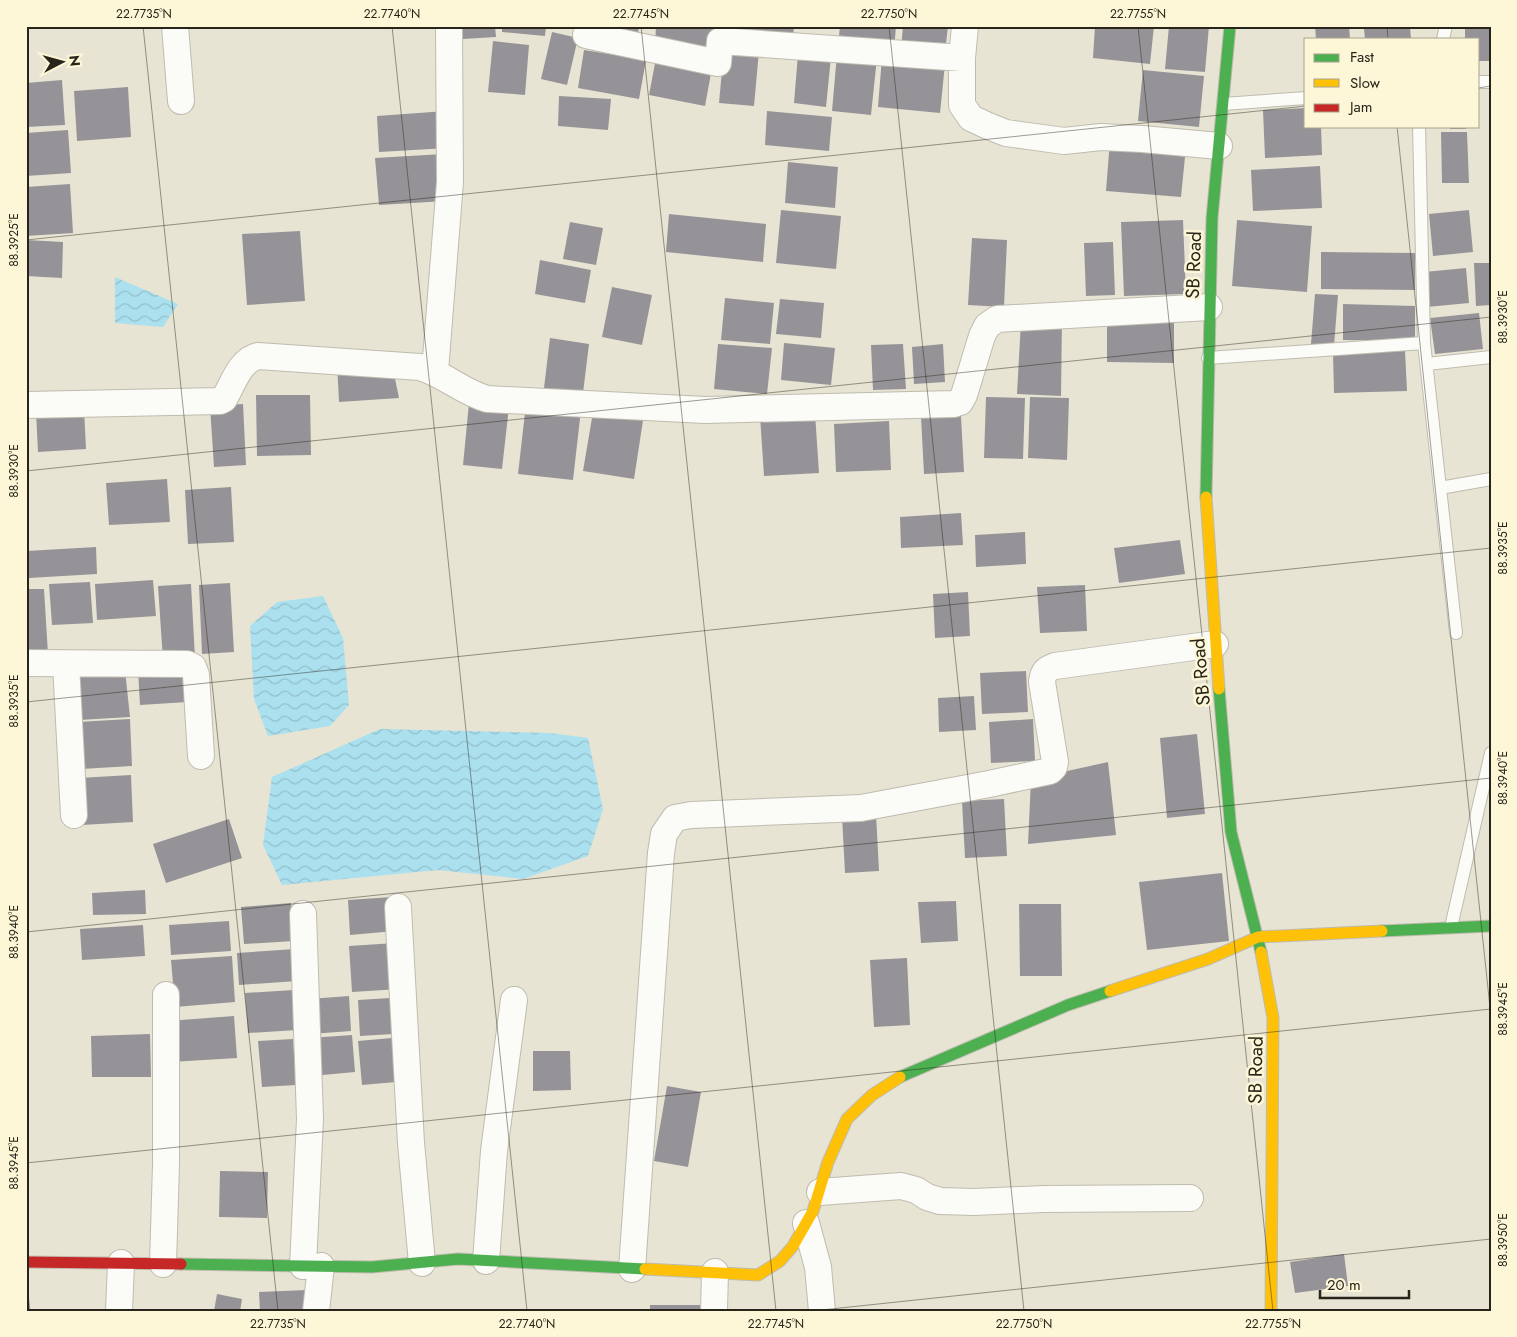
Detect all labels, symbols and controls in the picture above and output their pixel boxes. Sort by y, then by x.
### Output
text: 22.7735°N [116,5,172,23]
text: 22.7740°N [364,5,420,23]
text: 22.7745°N [613,5,669,23]
text: 22.7750°N [861,5,917,23]
text: 22.7755°N [1110,5,1166,23]
north arrow [38,38,88,88]
legend [1304,38,1480,128]
text: Fast [1350,46,1374,68]
text: N [64,54,85,67]
text: Slow [1350,72,1381,94]
text: Jam [1348,96,1373,118]
text: 88.3925°E [5,213,23,267]
street label: SB Road [1179,231,1208,299]
text: 88.3930°E [1494,290,1512,344]
text: 88.3930°E [5,444,23,498]
text: 88.3935°E [1494,521,1512,575]
street label: SB Road [1184,637,1217,707]
text: 88.3935°E [5,674,23,728]
text: 88.3940°E [1494,751,1512,805]
text: 88.3940°E [5,905,23,959]
text: 88.3945°E [1494,982,1512,1036]
street label: SB Road [1241,1036,1270,1104]
text: 88.3945°E [5,1136,23,1190]
text: 88.3950°E [1494,1213,1512,1267]
scale bar [1320,1267,1408,1299]
text: 20 m [1327,1274,1361,1296]
text: 22.7735°N [250,1315,306,1333]
text: 22.7740°N [499,1315,555,1333]
text: 22.7745°N [748,1315,804,1333]
text: 22.7750°N [996,1315,1052,1333]
text: 22.7755°N [1245,1315,1301,1333]

